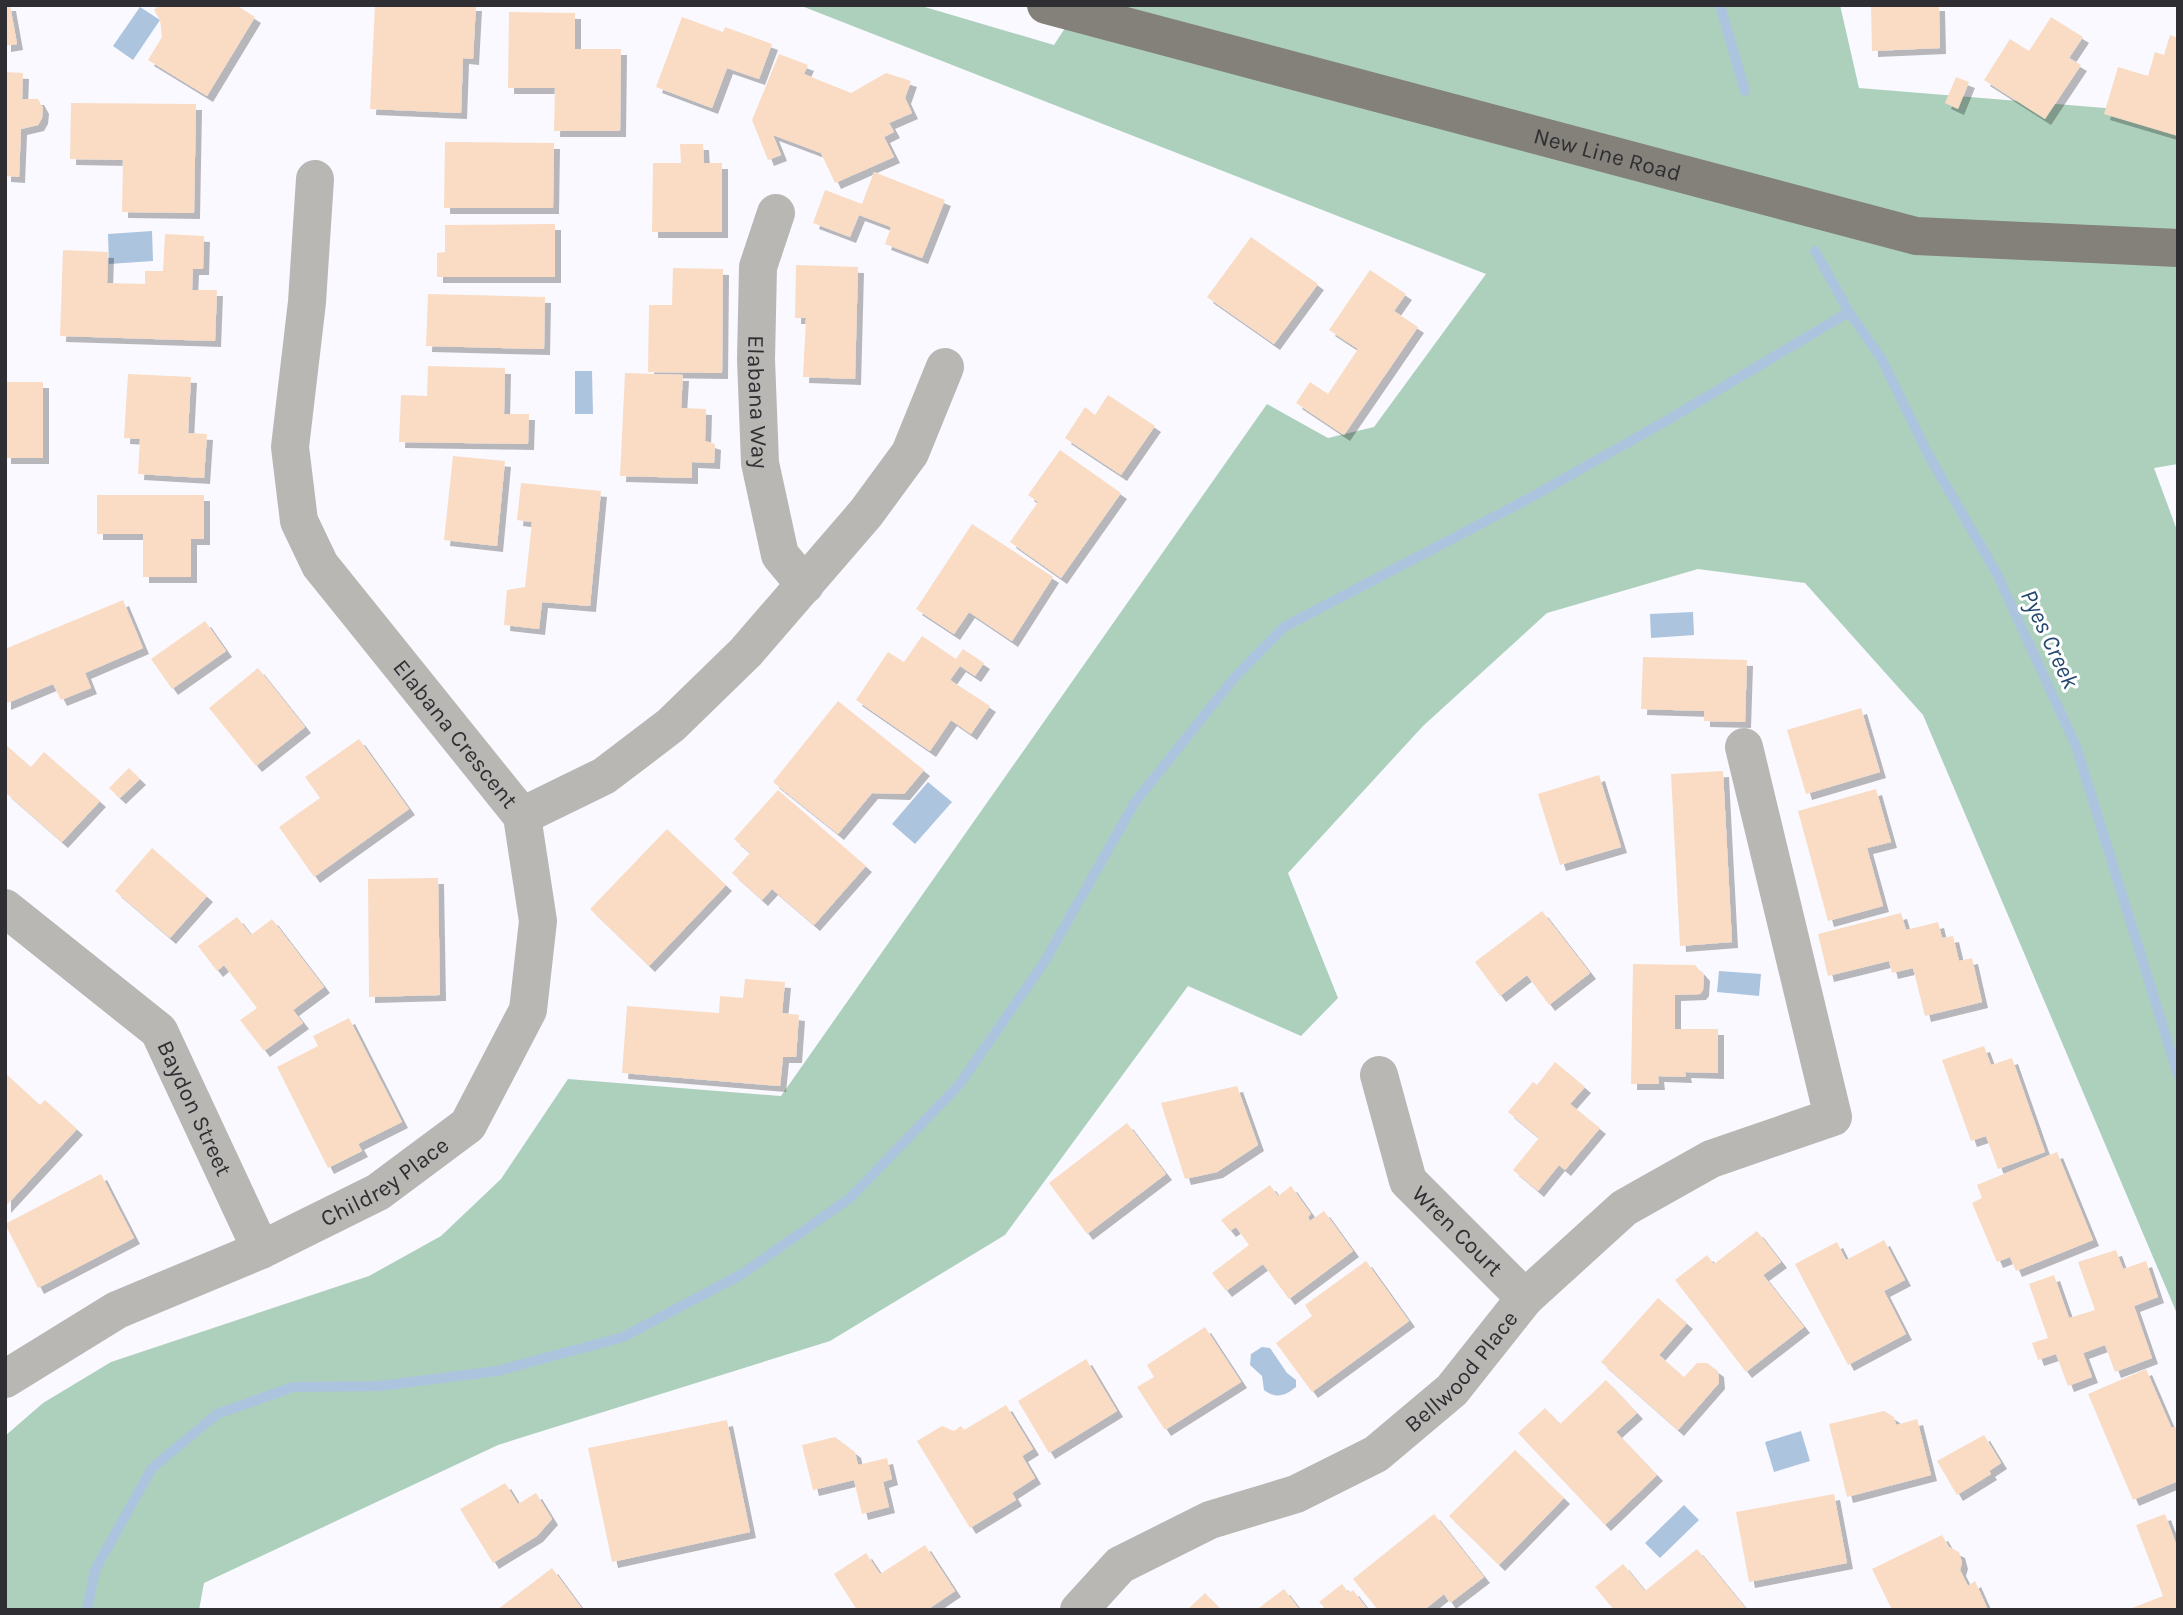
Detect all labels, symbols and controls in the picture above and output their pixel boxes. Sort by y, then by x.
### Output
street label: New Line Road [1531,122,1684,187]
street label: Elabana Way [742,335,774,472]
water label: Pyes Creek [2015,585,2085,694]
street label: Elabana Crescent [387,654,523,814]
street label: Baydon Street [151,1036,238,1181]
street label: Childrey Place [316,1131,454,1232]
street label: Wren Court [1406,1180,1508,1282]
street label: Bellwood Place [1399,1305,1524,1438]

